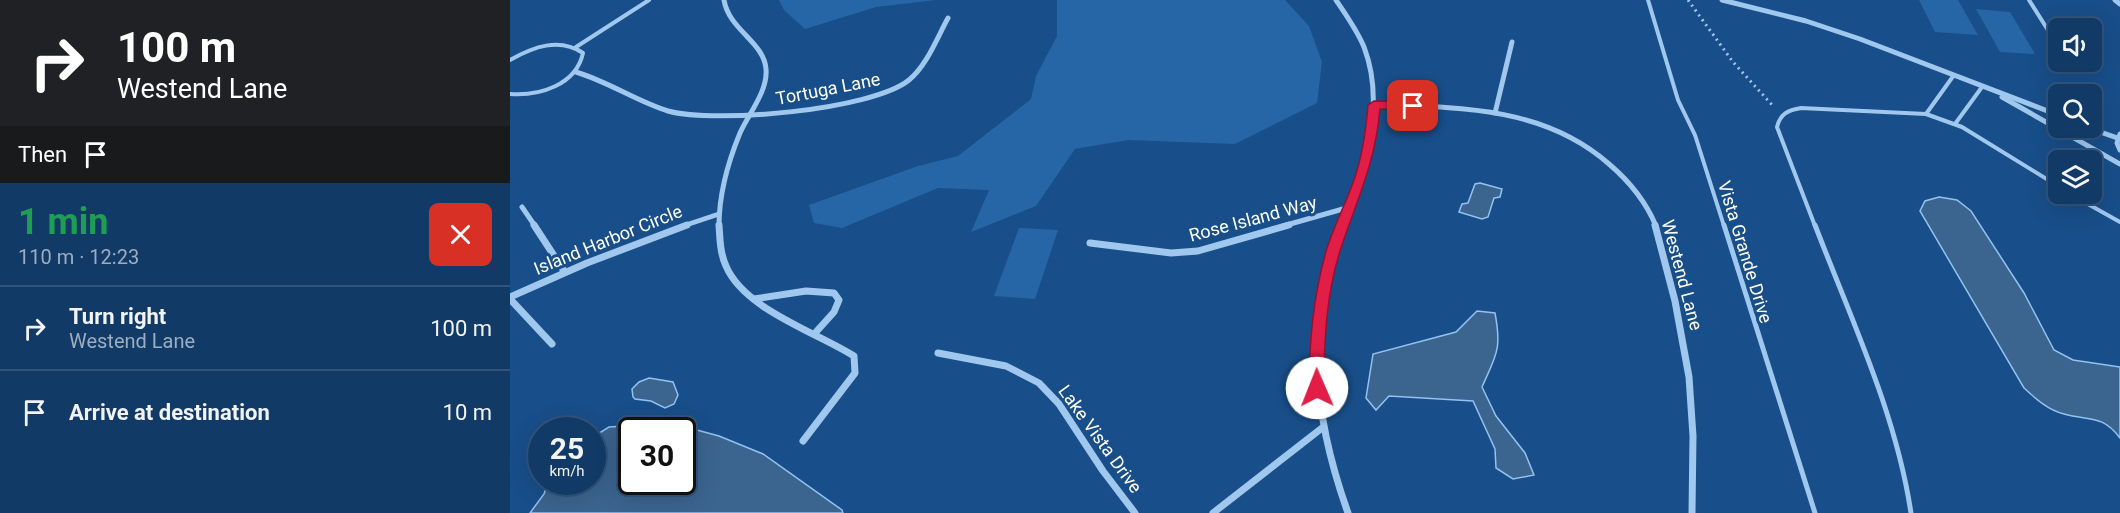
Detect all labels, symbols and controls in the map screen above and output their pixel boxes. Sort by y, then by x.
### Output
map controls [2048,18,2102,204]
button: sound [2048,18,2102,72]
text: 100 m [117,23,236,72]
icon: right [18,24,96,102]
street label: Tortuga Lane [774,68,882,109]
text: Westend Lane [117,73,287,105]
pin [1387,80,1438,131]
button: search [2048,84,2102,138]
icon: arrive [1396,89,1429,122]
icon: arrive [79,138,112,171]
text: Then [18,142,67,167]
button: layers [2048,150,2102,204]
street label: Vista Grande Drive [1714,178,1777,326]
street label: Rose Island Way [1187,191,1320,246]
street label: Island Harbor Circle [531,200,685,279]
text: 1 min [18,201,109,243]
button: close [429,203,492,266]
street label: Westend Lane [1658,217,1707,332]
text: 110 m · 12:23 [18,245,139,269]
text: Turn right [69,304,166,329]
icon: right [18,312,51,345]
text: 100 m [430,316,492,341]
text: Westend Lane [69,329,195,353]
position arrow [1285,356,1349,420]
street label: Lake Vista Drive [1054,381,1147,497]
icon: arrive [18,396,51,429]
text: Arrive at destination [69,400,270,425]
text: 10 m [443,400,492,425]
speed limit sign: 30 [618,417,696,495]
text: 25 [550,431,584,466]
text: km/h [549,462,585,480]

